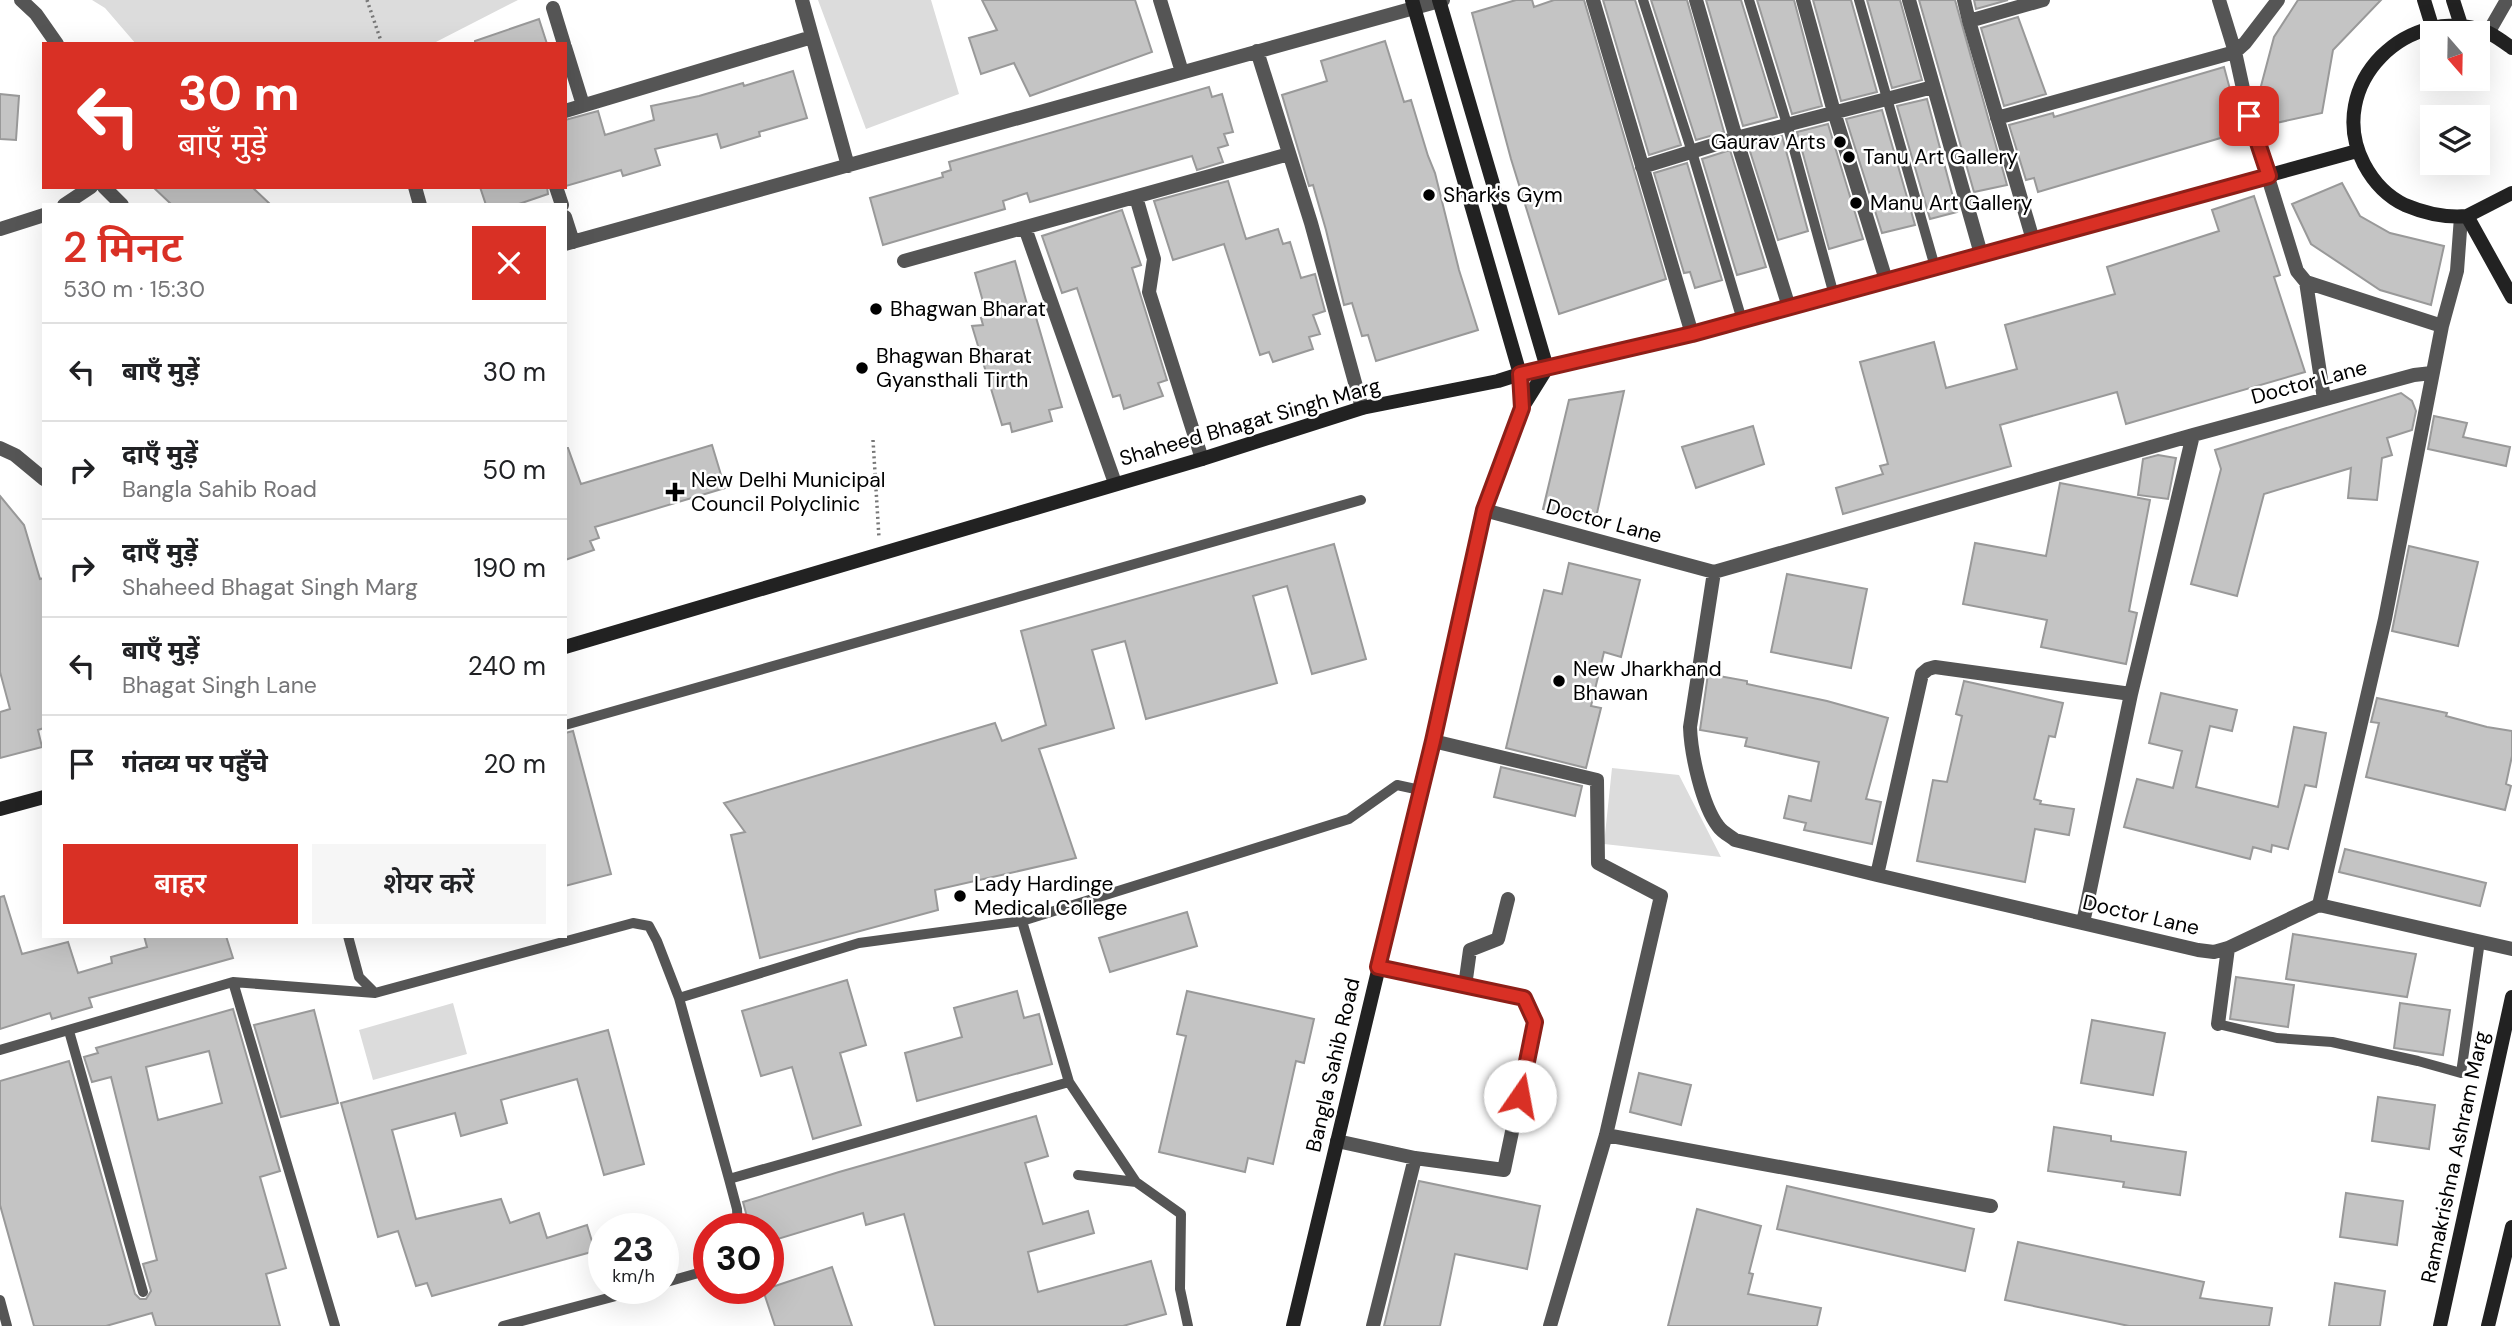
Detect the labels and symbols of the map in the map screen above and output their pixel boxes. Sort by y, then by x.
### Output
north arrow [2420,21,2490,91]
pin [2219,86,2279,146]
place label: Gaurav Arts [1711,128,1826,156]
marker: Gaurav Arts [1832,134,1848,150]
place label: Tanu Art Gallery [1863,143,2018,171]
marker: Tanu Art Gallery [1841,149,1857,165]
place label: Shark's Gym [1443,181,1563,209]
marker: Shark's Gym [1421,187,1437,203]
place label: Manu Art Gallery [1870,189,2033,217]
marker: Manu Art Gallery [1848,195,1864,211]
place label: Bhagwan Bharat [890,295,1046,323]
marker: Bhagwan Bharat [868,301,884,317]
place label: Bhagwan Bharat Gyansthali Tirth [876,342,1032,394]
street label: Doctor Lane [2248,353,2370,411]
marker: Bhagwan Bharat Gyansthali Tirth [854,360,870,376]
street label: Shaheed Bhagat Singh Marg [1116,371,1384,473]
place label: New Delhi Municipal Council Polyclinic [691,466,885,518]
marker: New Delhi Municipal Council Polyclinic [665,482,685,502]
street label: Doctor Lane [1543,492,1665,550]
place label: New Jharkhand Bhawan [1573,655,1722,707]
marker: New Jharkhand Bhawan [1551,673,1567,689]
place label: Lady Hardinge Medical College [974,870,1128,922]
marker: Lady Hardinge Medical College [952,888,968,904]
street label: Doctor Lane [2080,888,2202,942]
street label: Bangla Sahib Road [1299,975,1367,1155]
street label: Ramakrishna Ashram Marg [2415,1028,2495,1286]
position arrow [1483,1059,1557,1133]
speed limit sign: 30 [693,1213,784,1304]

